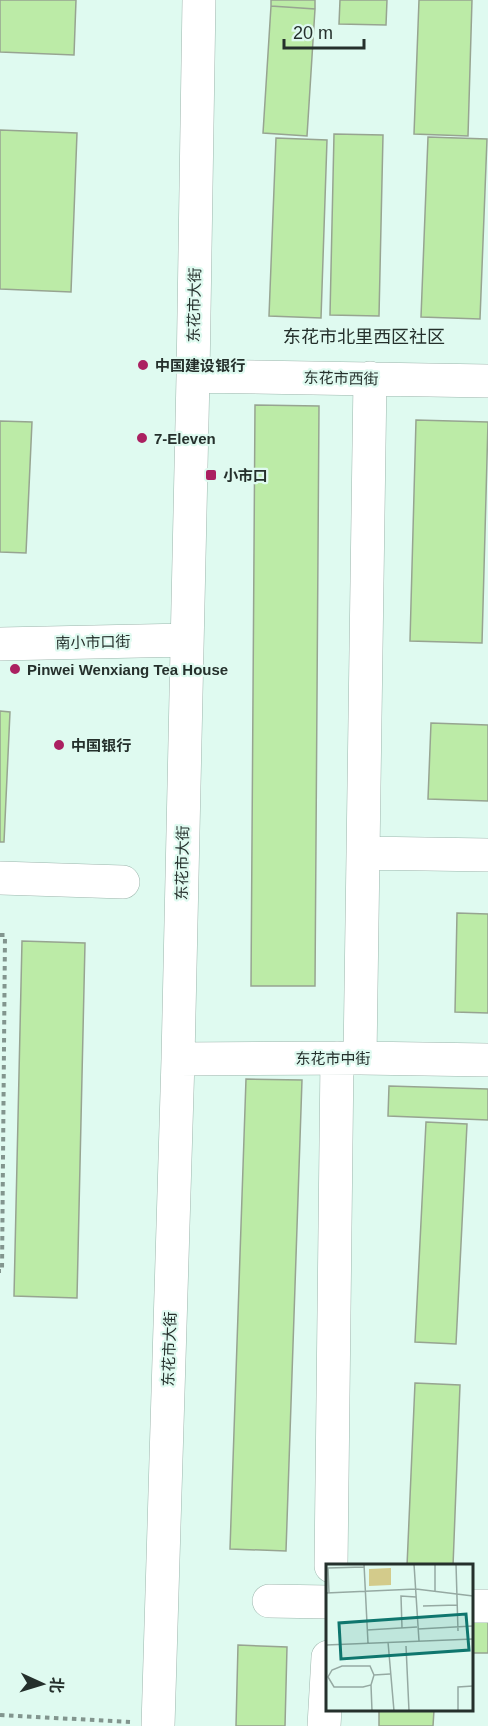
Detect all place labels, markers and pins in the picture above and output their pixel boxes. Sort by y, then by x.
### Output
place label: 中国建设银行 [155,357,245,374]
marker: 中国建设银行 [136,358,150,372]
place label: 7-Eleven [154,430,216,447]
marker: 7-Eleven [135,431,149,445]
place label: 小市口 [223,467,268,484]
marker: 小市口 [204,468,218,482]
place label: Pinwei Wenxiang Tea House [27,661,228,678]
marker: Pinwei Wenxiang Tea House [8,662,22,676]
place label: 中国银行 [71,737,131,754]
marker: 中国银行 [52,738,66,752]

